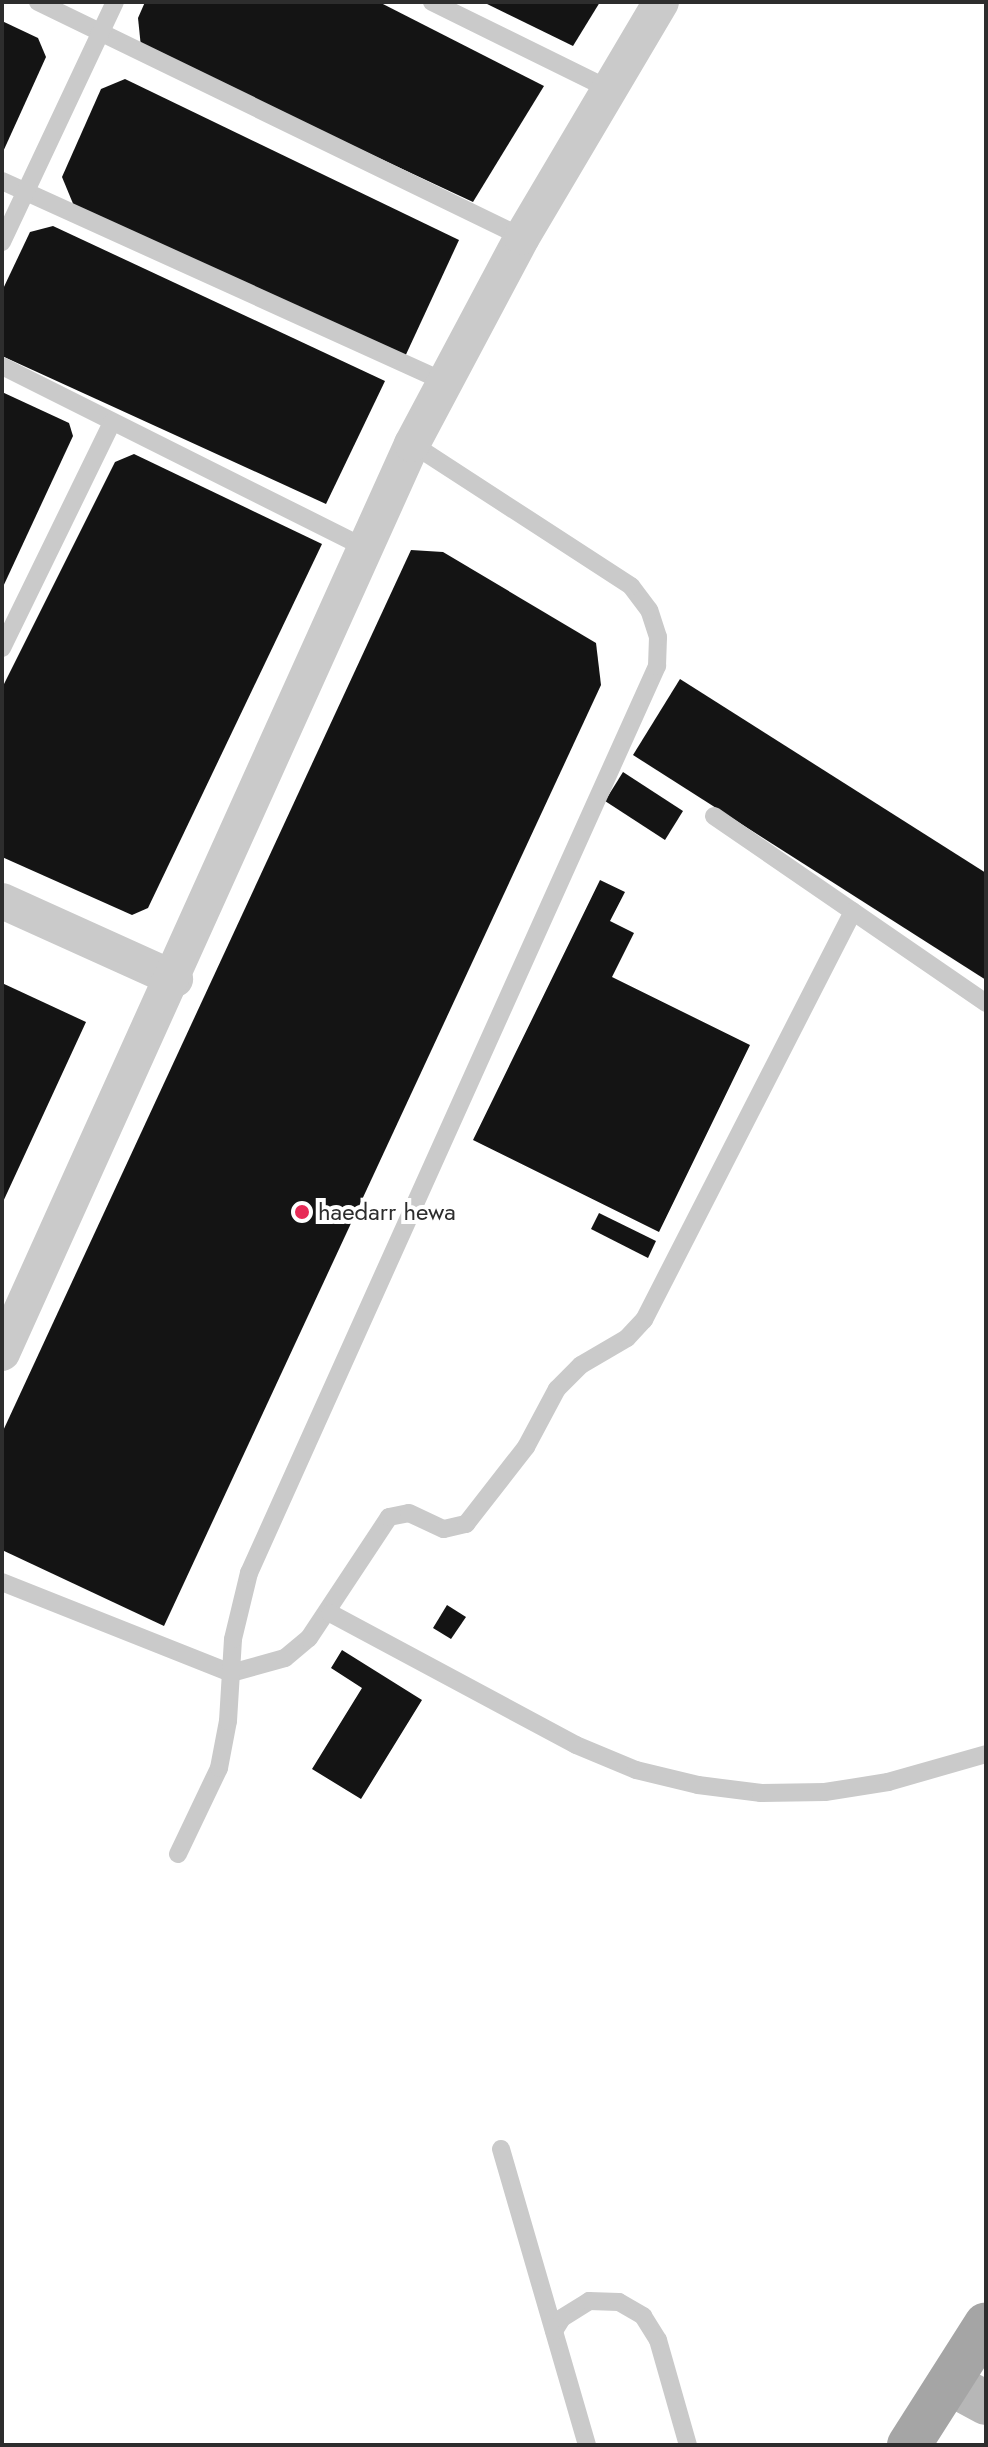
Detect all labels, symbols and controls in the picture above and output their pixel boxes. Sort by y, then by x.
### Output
place label: haedarr hewa [318,1198,456,1226]
marker: haedarr hewa [293,1203,311,1221]

